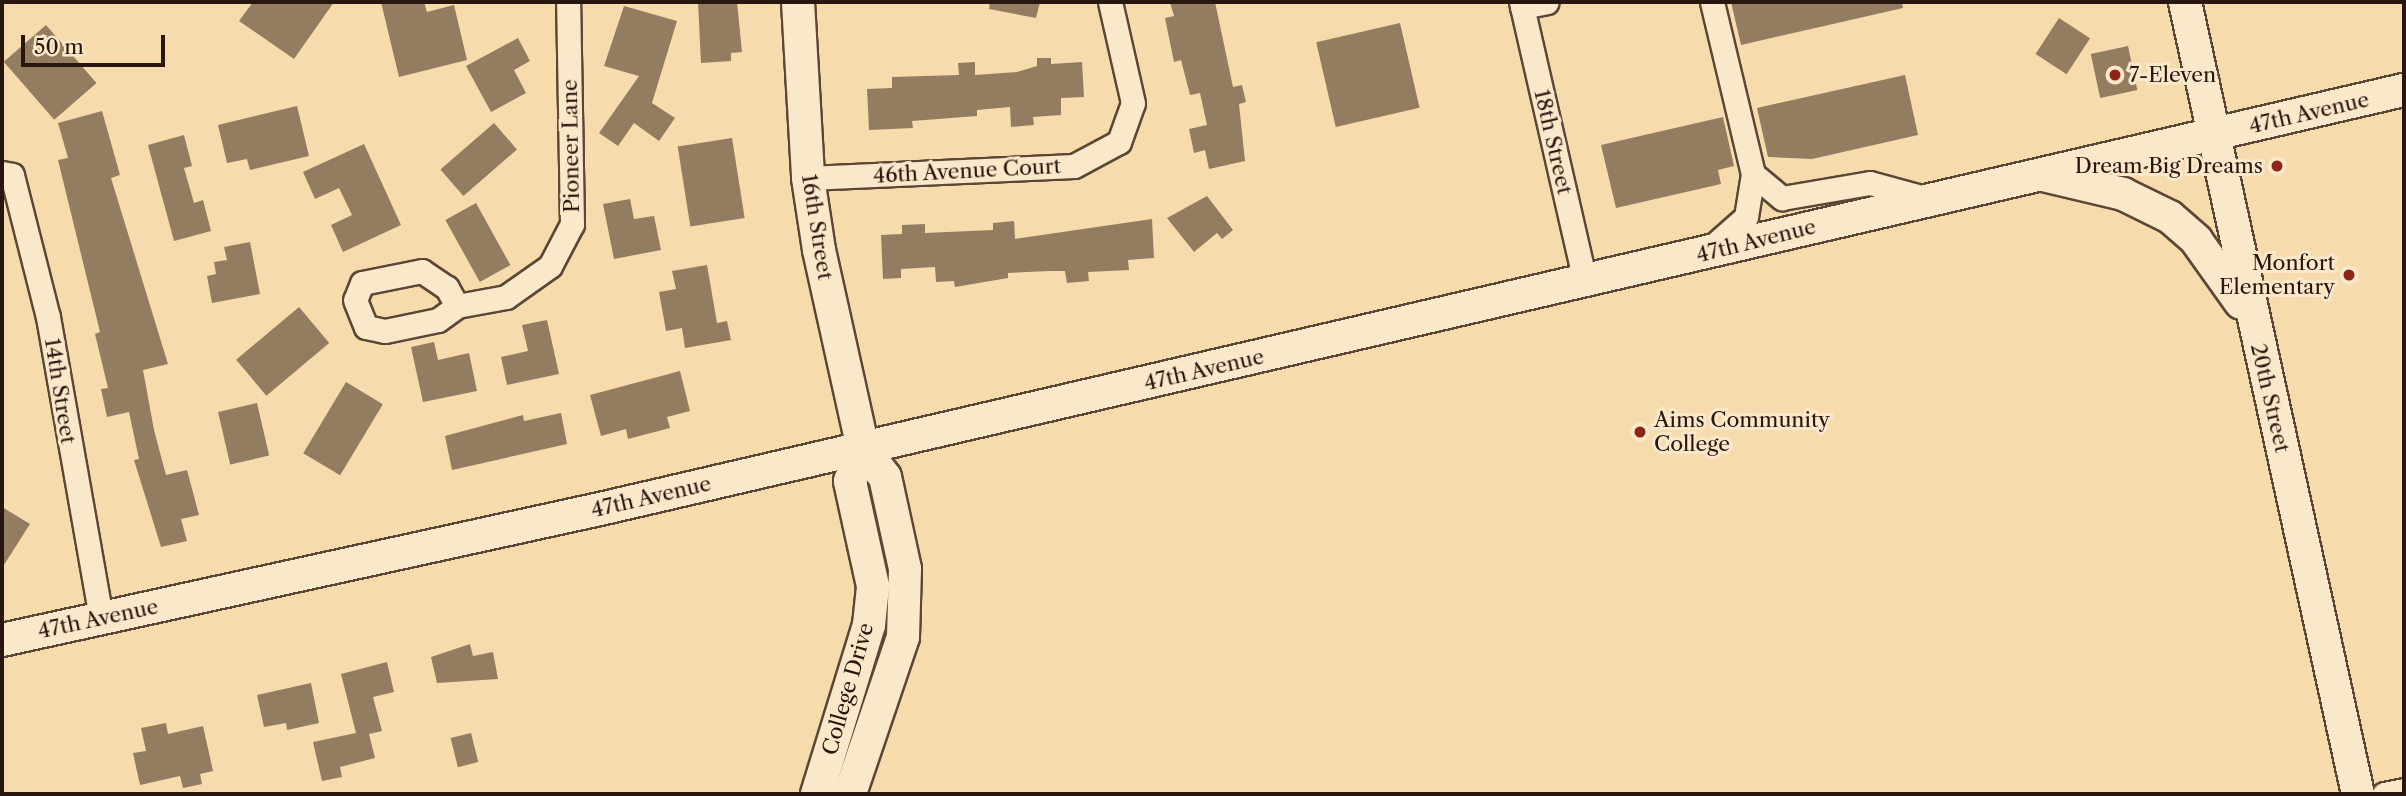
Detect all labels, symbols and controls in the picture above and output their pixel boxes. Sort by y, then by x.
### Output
scale bar [24,21,168,65]
text: 50 m [34,34,84,59]
place label: 7-Eleven [2129,62,2216,88]
marker: 7-Eleven [2107,67,2123,83]
street label: Pioneer Lane [557,79,585,213]
street label: 18th Street [1529,87,1577,197]
street label: 47th Avenue [2246,87,2372,139]
street label: 46th Avenue Court [872,153,1062,189]
place label: Dream Big Dreams [2075,153,2263,179]
marker: Dream Big Dreams [2269,158,2285,174]
street label: 16th Street [796,172,838,282]
street label: 47th Avenue [1693,214,1819,268]
place label: Monfort Elementary [2219,250,2335,300]
marker: Monfort Elementary [2341,267,2357,283]
street label: 14th Street [39,336,81,446]
street label: 20th Street [2245,341,2295,455]
street label: 47th Avenue [1141,344,1267,396]
place label: Aims Community College [1654,407,1830,457]
marker: Aims Community College [1632,424,1648,440]
street label: 47th Avenue [588,471,714,523]
street label: 47th Avenue [35,594,161,644]
street label: College Drive [817,620,879,758]

